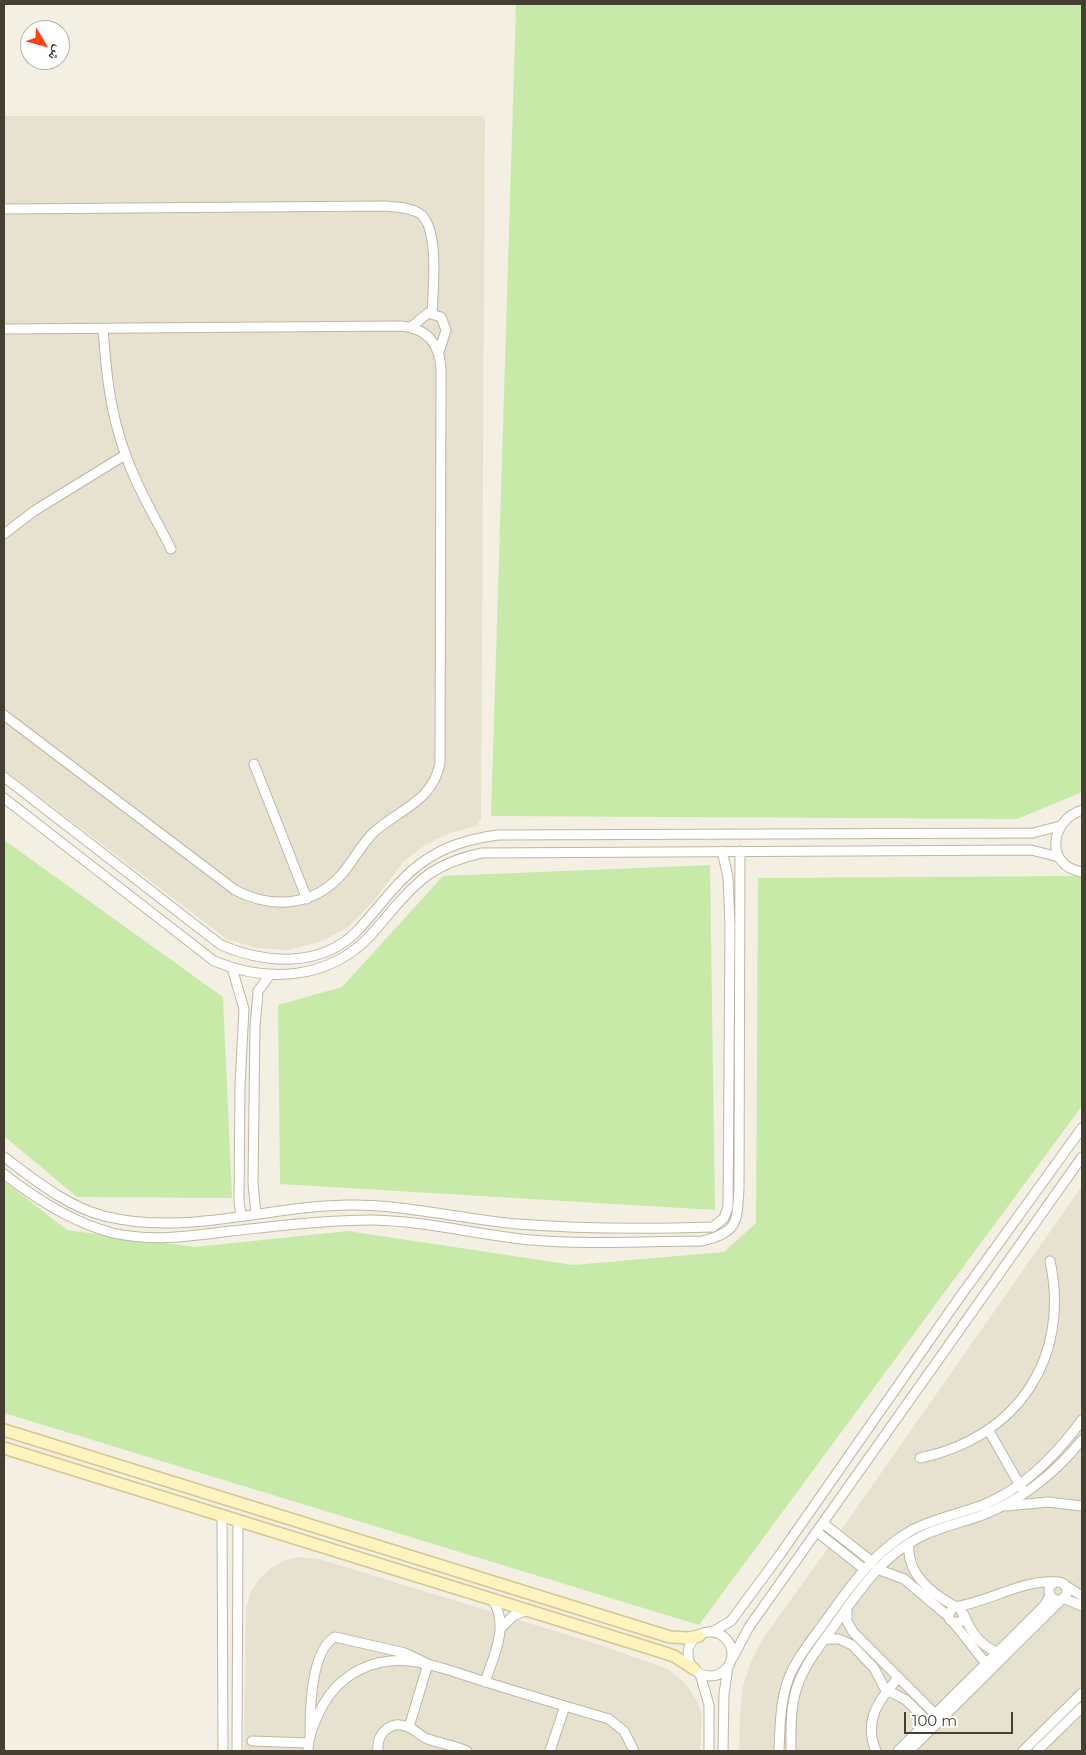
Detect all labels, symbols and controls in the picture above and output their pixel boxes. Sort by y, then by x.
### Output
north arrow [20,20,70,70]
text: ش [45,42,68,65]
scale bar [906,1702,1015,1734]
text: 100 m [912,1711,957,1730]

